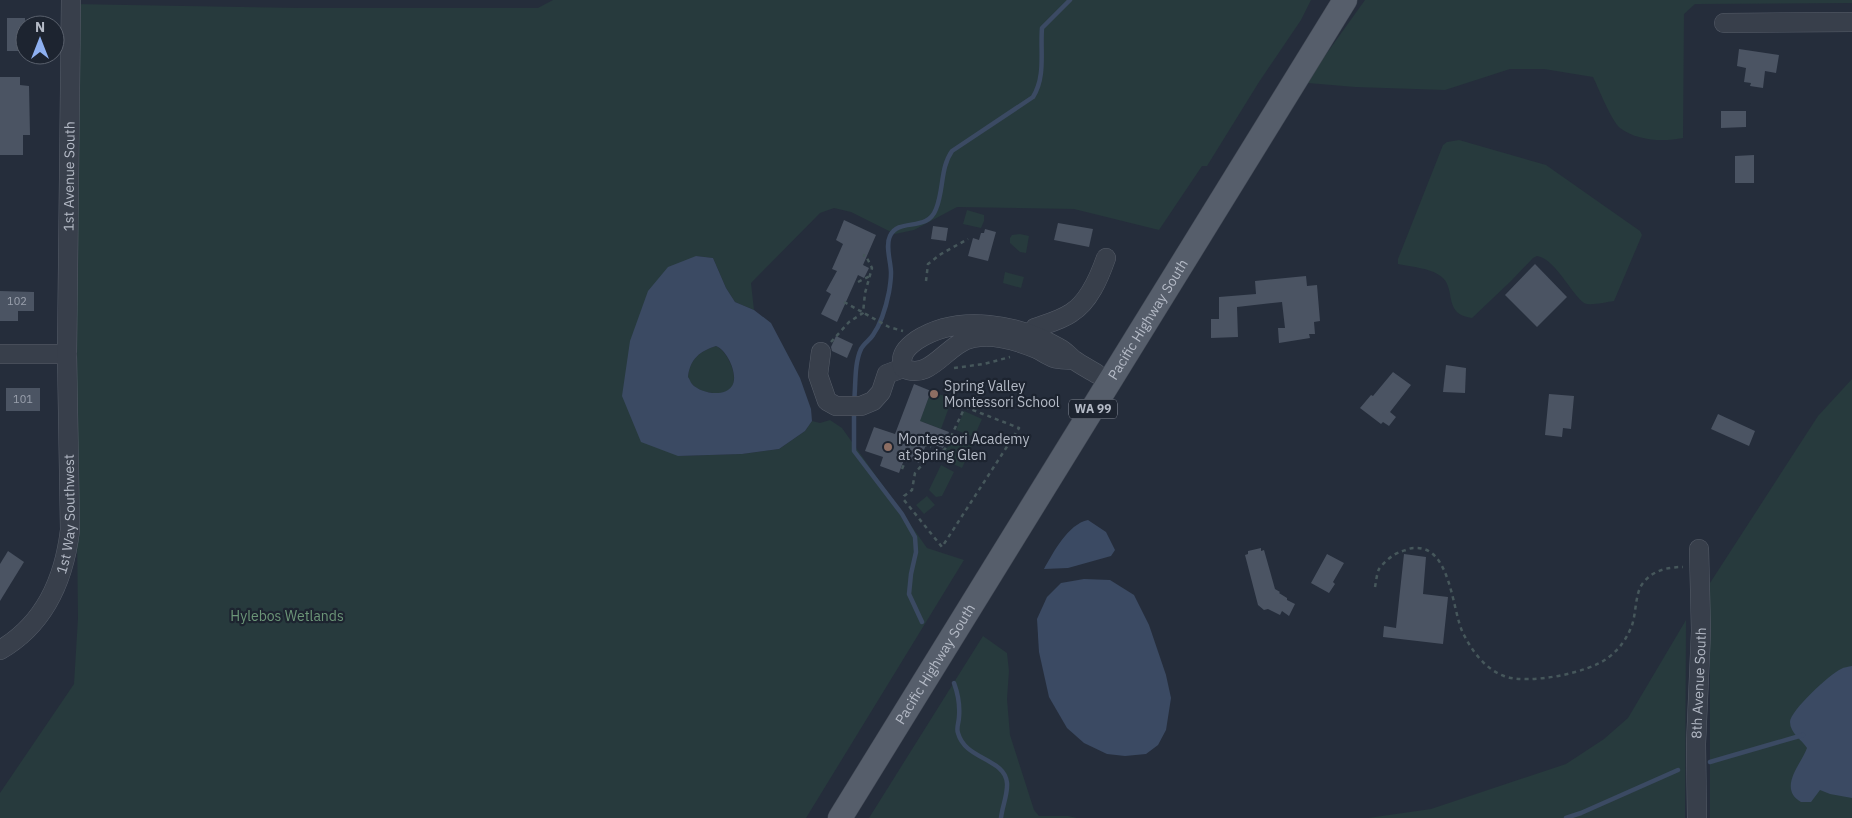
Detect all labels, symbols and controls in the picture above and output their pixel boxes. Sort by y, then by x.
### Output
north arrow [15,15,65,65]
text: N [35,18,45,36]
street label: 1st Avenue South [59,121,79,232]
street label: Pacific Highway South [1104,256,1192,383]
house number: 102 [7,294,27,308]
place label: Spring Valley Montessori School [944,377,1060,411]
marker: Spring Valley Montessori School [928,388,940,400]
house number: 101 [13,392,33,406]
road number: WA 99 [1069,399,1117,418]
place label: Montessori Academy at Spring Glen [898,430,1029,464]
marker: Montessori Academy at Spring Glen [882,441,894,453]
street label: 1st Way Southwest [52,454,79,576]
street label: Pacific Highway South [891,600,979,728]
park label: Hylebos Wetlands [230,607,344,625]
street label: 8th Avenue South [1687,627,1710,739]

